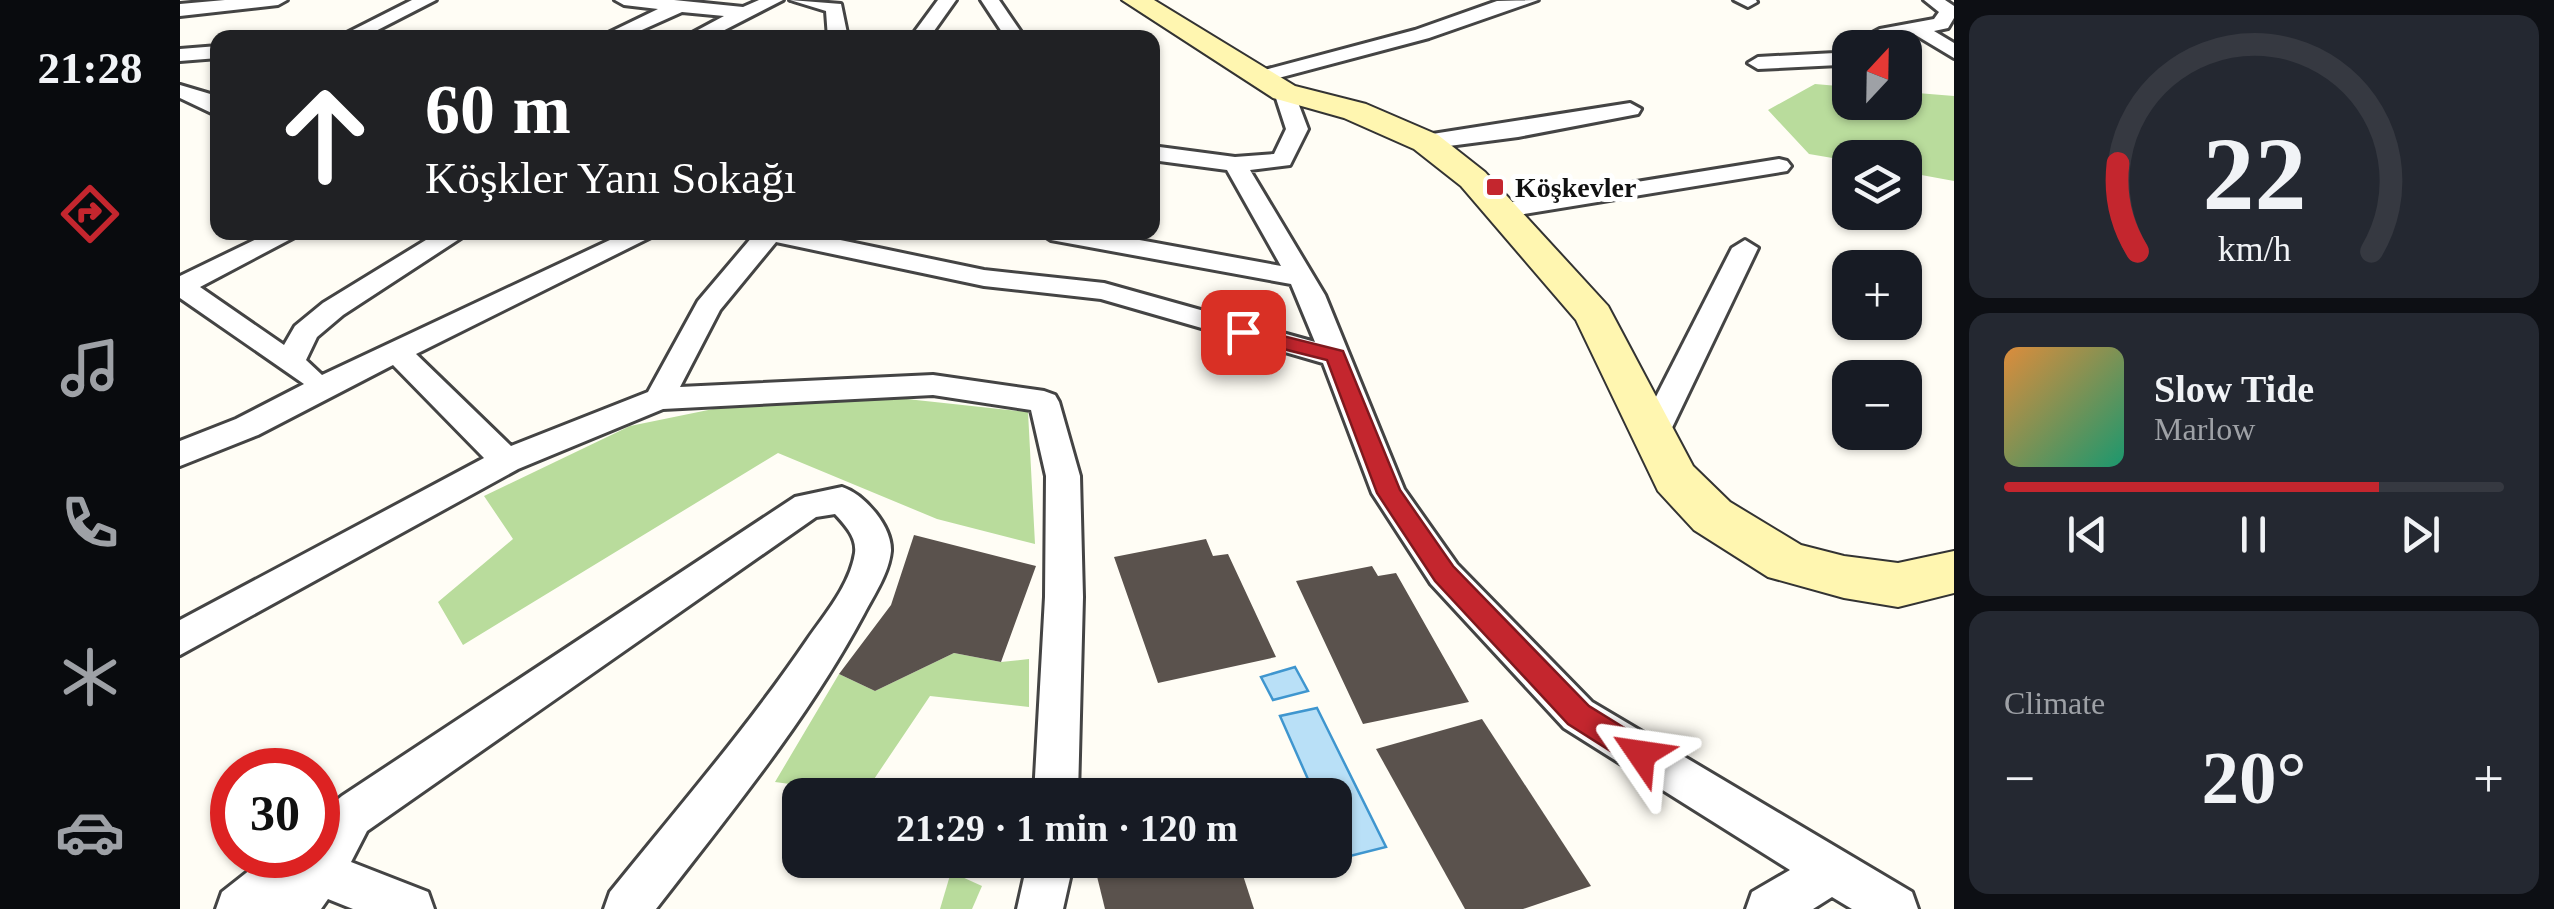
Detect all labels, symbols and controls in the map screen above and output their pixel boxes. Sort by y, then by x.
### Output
north arrow [1832,30,1922,120]
map controls [1832,30,1922,450]
text: 21:28 [38,43,143,93]
icon: ahead [260,70,390,200]
text: 60 m [425,71,571,148]
text: 22 [2202,116,2306,231]
button: layers [1832,140,1922,230]
text: Köşkler Yanı Sokağı [425,153,796,203]
place label: Köşkevler [1515,172,1636,203]
marker: Köşkevler [1484,176,1506,198]
icon: directions [55,179,125,249]
text: km/h [2217,229,2291,269]
button: + [1832,250,1922,340]
pin [1201,290,1286,375]
icon: arrive [1216,305,1271,360]
icon: music [55,333,125,403]
button: − [1832,360,1922,450]
text: Slow Tide [2154,368,2314,410]
text: Marlow [2154,411,2255,447]
icon: phone [55,488,125,558]
icon: previous [2060,507,2115,562]
icon: pause [2226,507,2281,562]
icon: next [2393,507,2448,562]
icon: climate [55,642,125,712]
text: Climate [2004,685,2105,721]
position arrow [1589,702,1693,806]
text: 20° [2202,736,2307,819]
speed limit sign: 30 [210,748,340,878]
text: − [2004,748,2035,809]
text: + [2473,748,2504,809]
icon: car [55,797,125,867]
text: 21:29 · 1 min · 120 m [896,807,1238,849]

